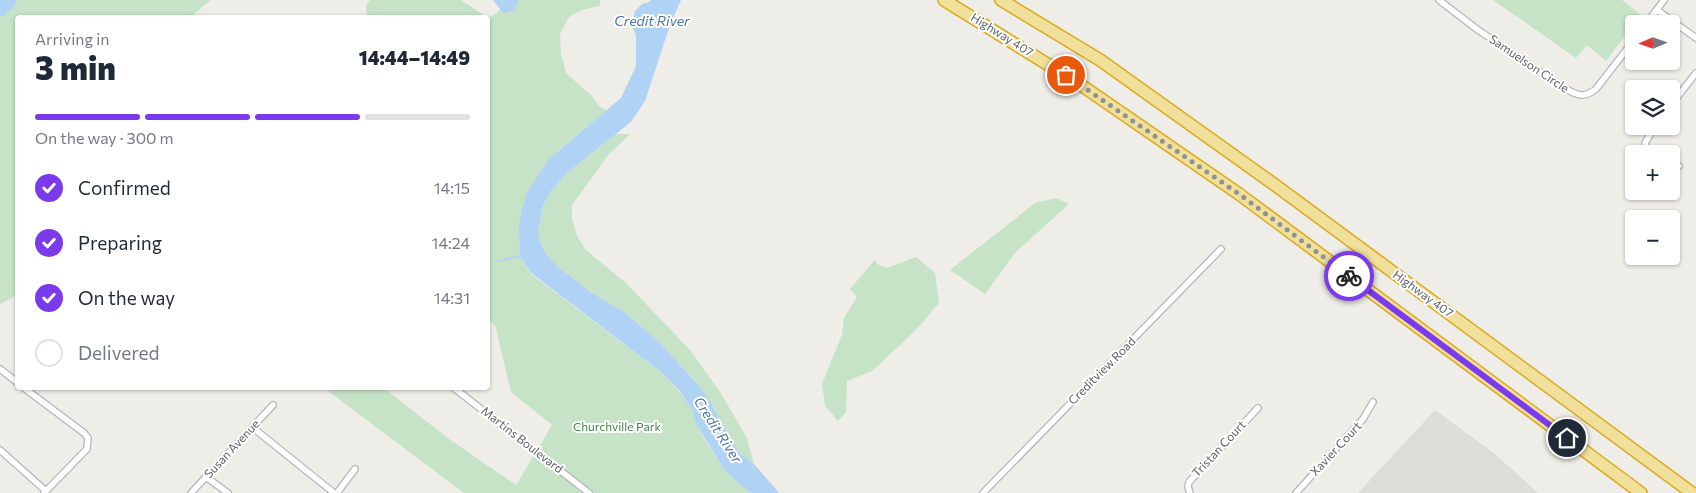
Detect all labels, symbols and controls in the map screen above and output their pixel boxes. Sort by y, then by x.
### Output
street label: Highway 407 [969,9,1036,59]
water label: Credit River [614,12,690,29]
north arrow [1625,15,1680,70]
map controls [1625,15,1680,265]
text: Arriving in [35,29,109,48]
street label: Samuelson Circle [1487,31,1572,95]
text: 14:44–14:49 [359,46,470,69]
text: 3 min [35,47,116,87]
pin [1045,54,1087,96]
icon: bag [1052,61,1080,89]
button: layers [1625,80,1680,135]
text: On the way · 300 m [35,128,174,147]
button: + [1625,145,1680,200]
icon: check [35,174,63,202]
text: Confirmed [78,176,171,199]
text: 14:15 [434,178,470,197]
button: − [1625,210,1680,265]
icon: check [35,229,63,257]
text: Preparing [78,231,162,254]
text: 14:24 [432,233,470,252]
courier [1324,251,1374,301]
icon: bike [1335,262,1363,290]
street label: Highway 407 [1391,267,1456,320]
icon: check [35,284,63,312]
text: On the way [78,286,175,309]
text: 14:31 [434,288,470,307]
street label: Creditview Road [1065,334,1138,407]
text: Delivered [78,341,159,364]
water label: Credit River [691,393,746,466]
street label: Martins Boulevard [479,403,566,475]
street label: Susan Avenue [201,416,262,480]
street label: Tristan Court [1189,417,1248,479]
pin [1546,417,1588,459]
street label: Xavier Court [1307,418,1364,478]
park label: Churchville Park [573,419,662,433]
icon: home [1553,424,1581,452]

